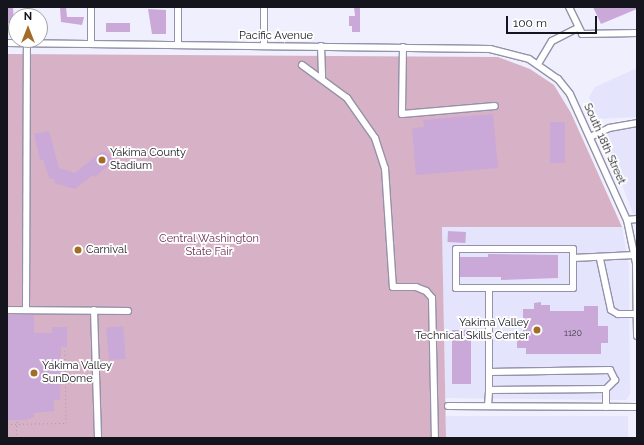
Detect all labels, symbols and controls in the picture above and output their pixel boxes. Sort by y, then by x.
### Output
north arrow [8,8,48,48]
scale bar [508,8,599,34]
text: N [24,10,32,23]
text: 100 m [513,16,547,30]
street label: Pacific Avenue [239,29,313,43]
street label: South 18th Street [580,101,628,187]
place label: Yakima County Stadium [110,147,186,173]
marker: Yakima County Stadium [97,155,107,165]
park label: Central Washington State Fair [159,233,259,259]
place label: Carnival [86,243,127,257]
marker: Carnival [73,245,83,255]
place label: Yakima Valley Technical Skills Center [415,317,529,343]
marker: Yakima Valley Technical Skills Center [532,325,542,335]
house number: 1120 [564,328,582,338]
place label: Yakima Valley SunDome [42,360,112,386]
marker: Yakima Valley SunDome [29,368,39,378]

